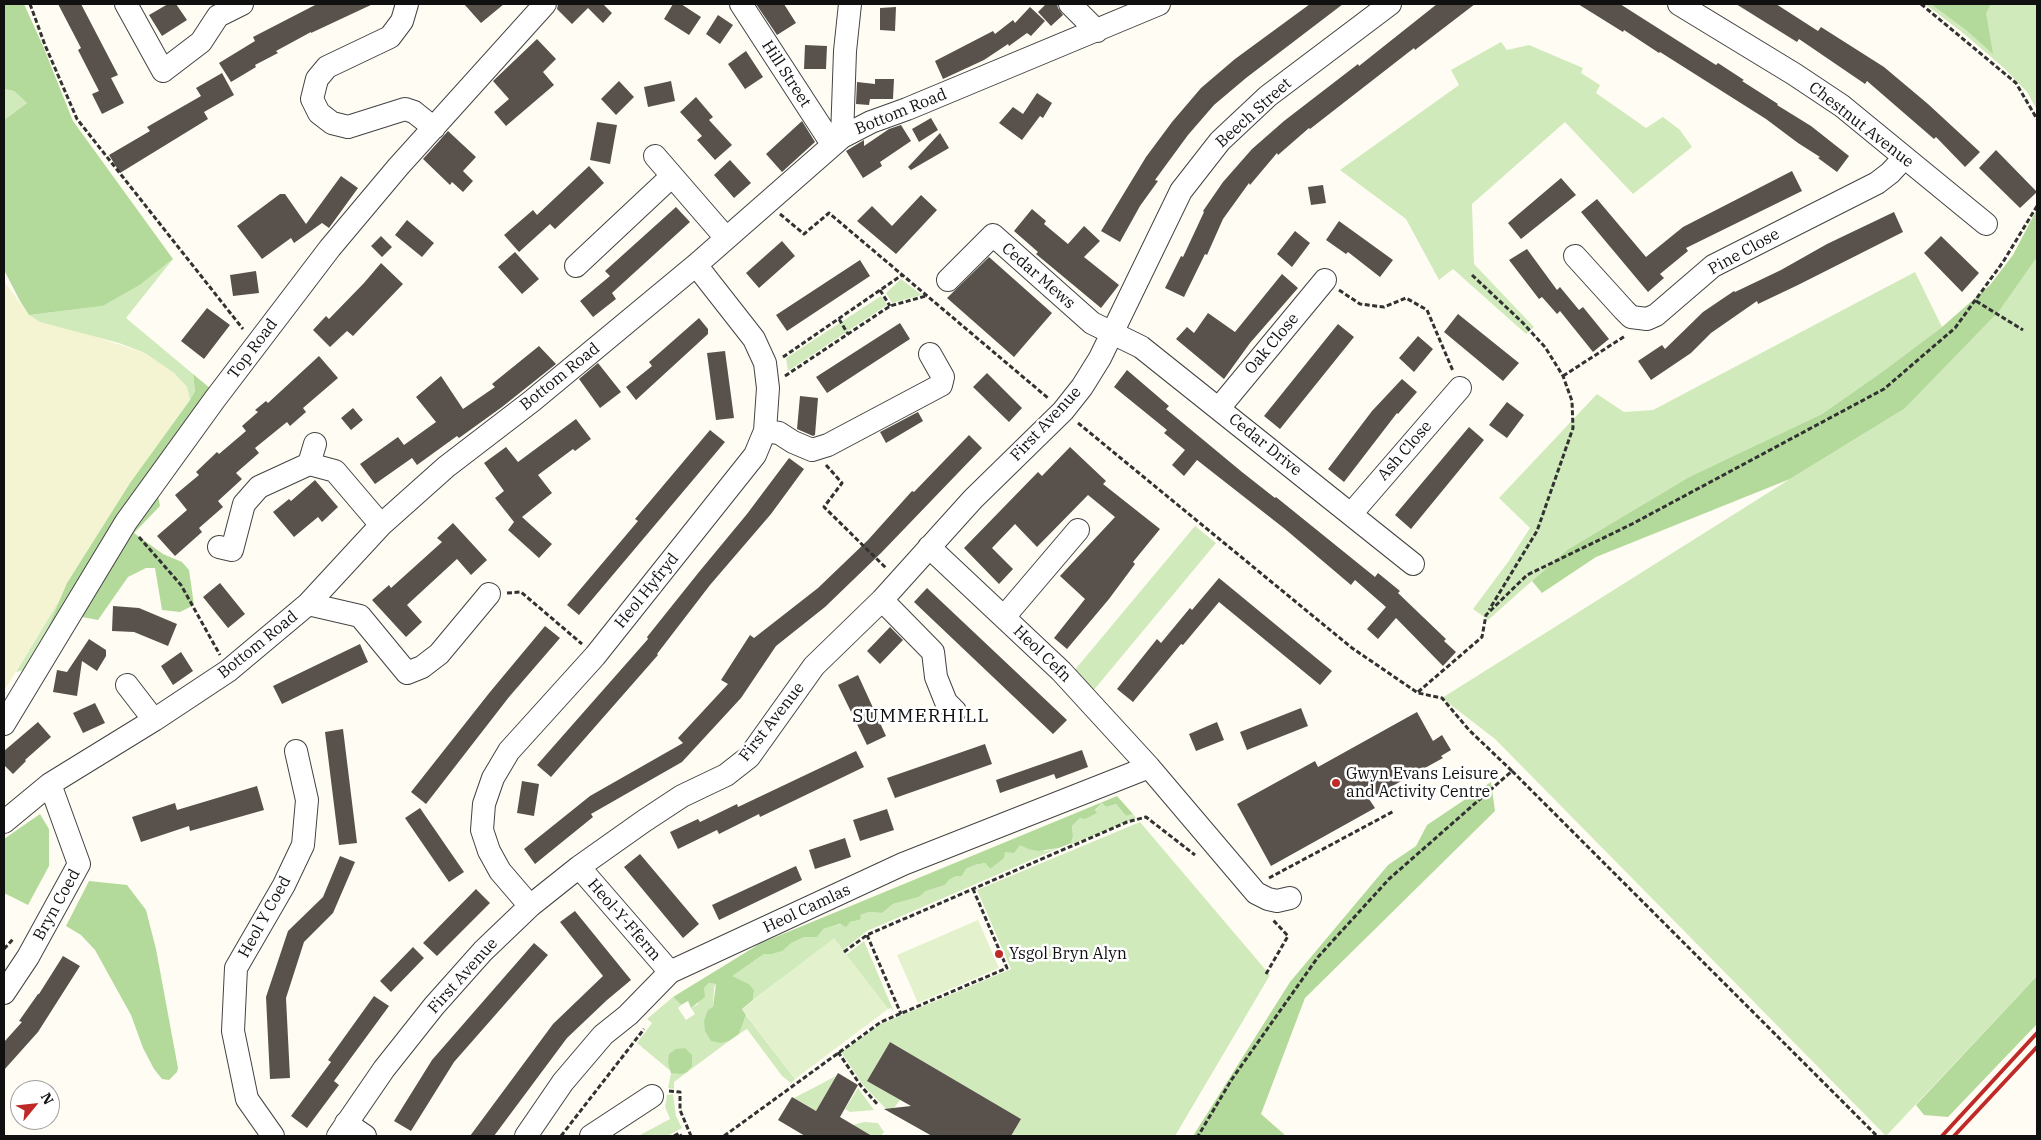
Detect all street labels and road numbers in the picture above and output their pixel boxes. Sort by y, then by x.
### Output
street label: Hill Street [757,37,815,111]
street label: Beech Street [1212,74,1296,152]
street label: Chestnut Avenue [1805,78,1917,172]
street label: Bottom Road [852,85,950,139]
street label: Pine Close [1705,225,1783,279]
street label: Cedar Mews [997,239,1079,313]
street label: Oak Close [1241,310,1303,378]
street label: Top Road [224,315,282,383]
street label: Bottom Road [516,339,604,415]
street label: First Avenue [1007,383,1085,465]
street label: Cedar Drive [1225,410,1305,480]
street label: Ash Close [1374,417,1436,485]
street label: Heol Hyfryd [611,550,683,632]
street label: Bottom Road [214,607,302,683]
street label: Heol Cefn [1009,622,1075,686]
street label: First Avenue [735,679,809,765]
street label: Bryn Coed [30,866,84,944]
street label: Heol Y Coed [235,873,295,961]
street label: Heol-Y-Fferm [583,875,665,965]
street label: Heol Camlas [760,880,854,938]
street label: First Avenue [424,934,502,1018]

